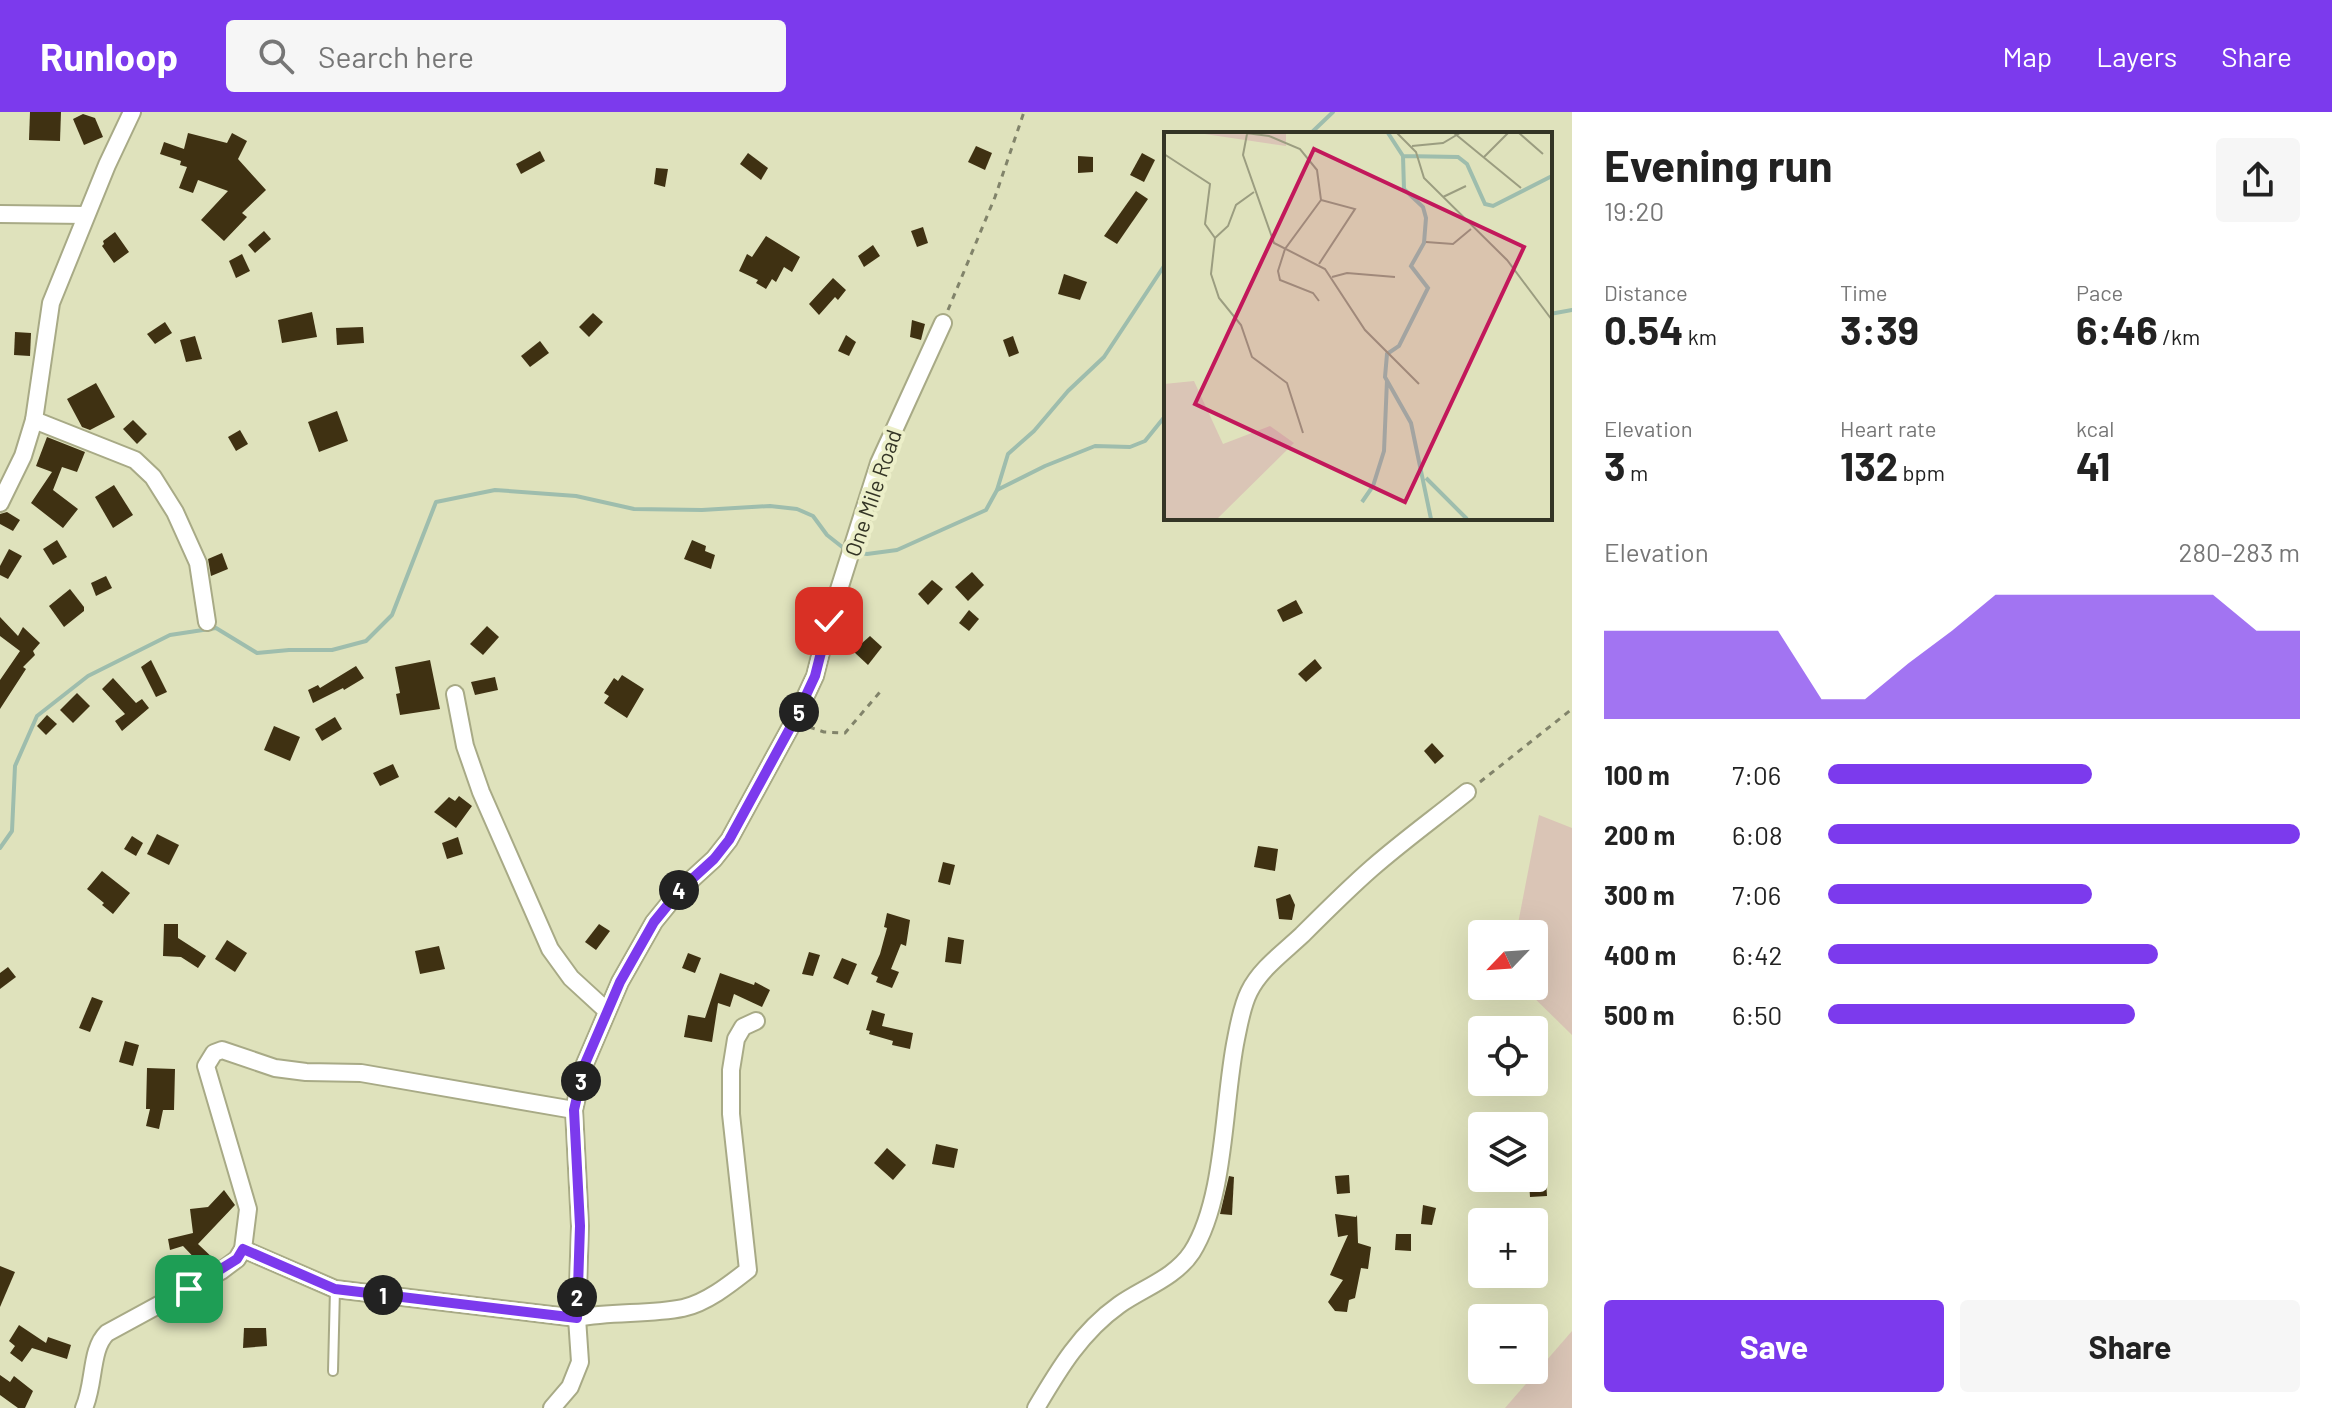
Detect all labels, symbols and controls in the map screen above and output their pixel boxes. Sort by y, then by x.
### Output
search box [226,20,786,92]
text: Runloop [40,33,178,79]
icon: search [254,34,298,78]
text: Search here [318,38,474,74]
text: Map [2002,39,2052,73]
text: Layers [2096,39,2177,73]
text: Share [2221,39,2292,73]
inset map [1164,132,1552,520]
text: Evening run [1604,138,1833,191]
button: share [2216,138,2300,222]
text: 19:20 [1604,195,1664,226]
text: Distance [1604,279,1688,305]
text: Time [1840,279,1888,305]
text: Pace [2076,279,2123,305]
text: 0.54 [1604,305,1683,353]
text: 3:39 [1840,305,1919,353]
text: 6:46 [2076,305,2158,353]
text: km [1683,323,1717,349]
text: /km [2158,323,2200,349]
text: Elevation [1604,415,1693,441]
text: Heart rate [1840,415,1937,441]
text: kcal [2076,415,2114,441]
street label: One Mile Road [838,426,906,560]
text: 3 [1604,441,1626,489]
text: 132 [1840,441,1898,489]
text: 41 [2076,441,2111,489]
text: m [1626,459,1648,485]
text: bpm [1898,459,1945,485]
text: Elevation [1604,536,1709,567]
text: 280–283 m [2179,536,2300,567]
pin [795,587,863,655]
icon: check [807,599,851,643]
pin: 5 [779,692,819,732]
text: 5 [793,699,805,725]
text: 100 m [1604,759,1670,790]
text: 7:06 [1732,759,1781,790]
text: 200 m [1604,819,1675,850]
text: 6:08 [1732,819,1782,850]
pin: 4 [659,870,699,910]
text: 4 [672,877,686,903]
text: 300 m [1604,879,1675,910]
text: 7:06 [1732,879,1781,910]
north arrow [1468,920,1548,1000]
map controls [1468,920,1548,1384]
text: 400 m [1604,939,1676,970]
text: 6:42 [1732,939,1782,970]
text: 500 m [1604,999,1675,1030]
text: 6:50 [1732,999,1782,1030]
button: locate [1468,1016,1548,1096]
pin: 3 [561,1061,601,1101]
text: 3 [575,1068,587,1094]
button: layers [1468,1112,1548,1192]
button: + [1468,1208,1548,1288]
pin [155,1255,223,1323]
icon: arrive [167,1267,211,1311]
pin: 1 [363,1275,403,1315]
pin: 2 [557,1277,597,1317]
text: 1 [379,1282,387,1308]
text: 2 [571,1284,583,1310]
button: Save [1604,1300,1944,1392]
button: Share [1960,1300,2300,1392]
button: − [1468,1304,1548,1384]

